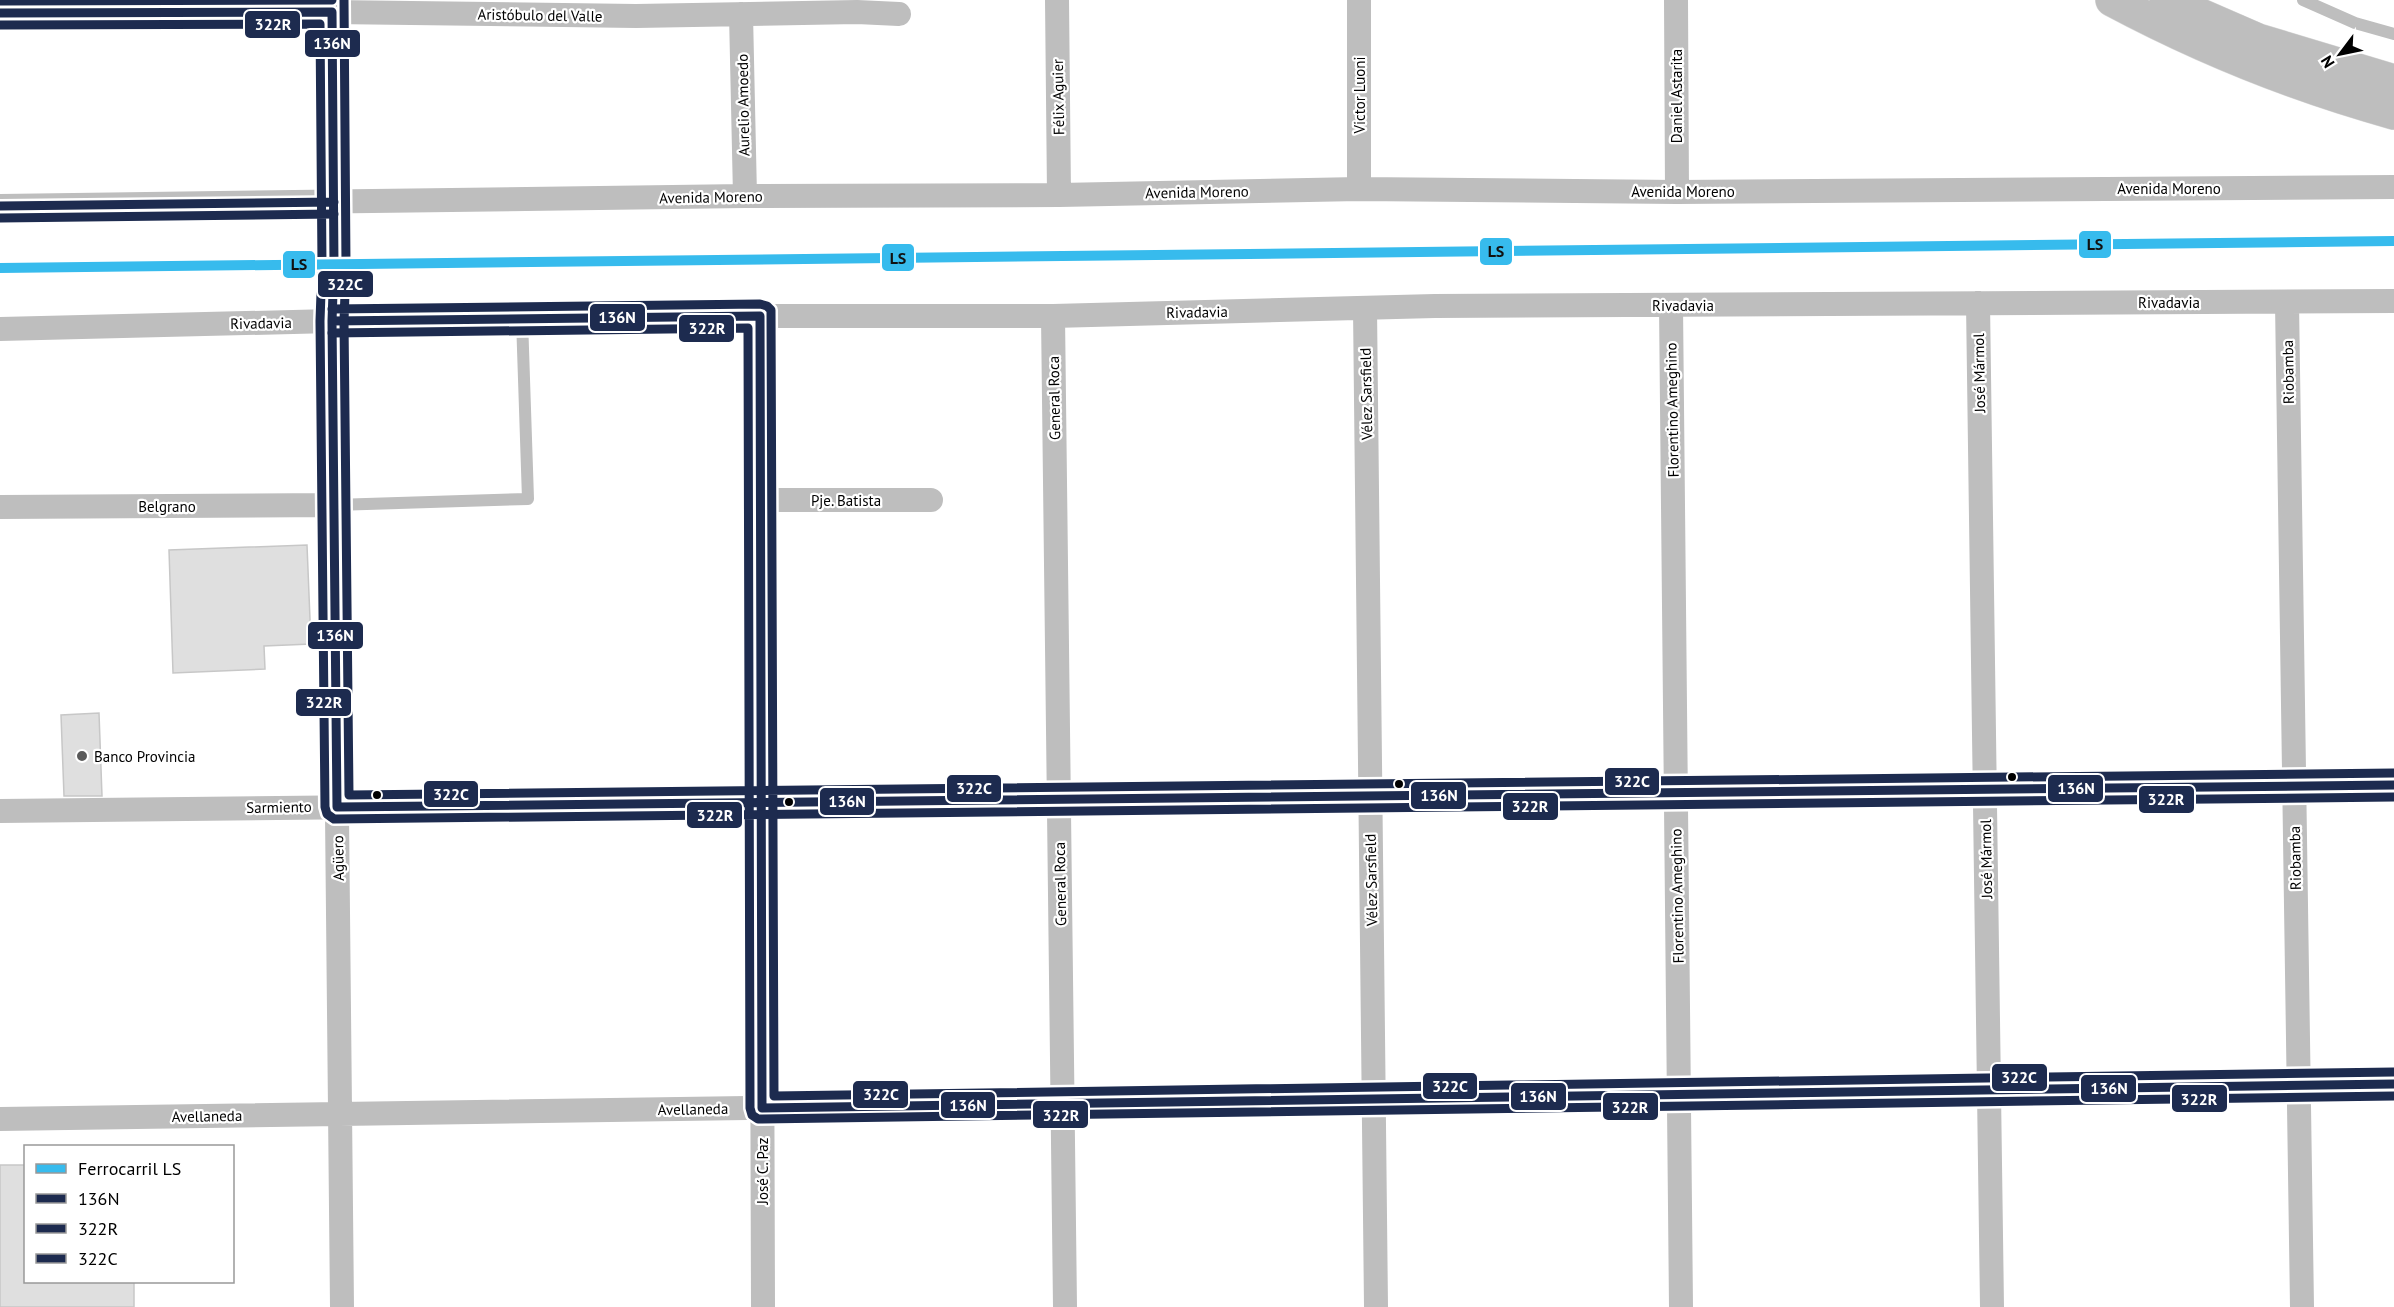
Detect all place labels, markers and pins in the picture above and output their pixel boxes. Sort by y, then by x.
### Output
place label: Banco Provincia [94,747,195,766]
marker: Banco Provincia [75,749,89,763]
unlabelled marker [2006,771,2018,783]
unlabelled marker [1393,778,1405,790]
unlabelled marker [371,789,383,801]
unlabelled marker [783,796,795,808]

